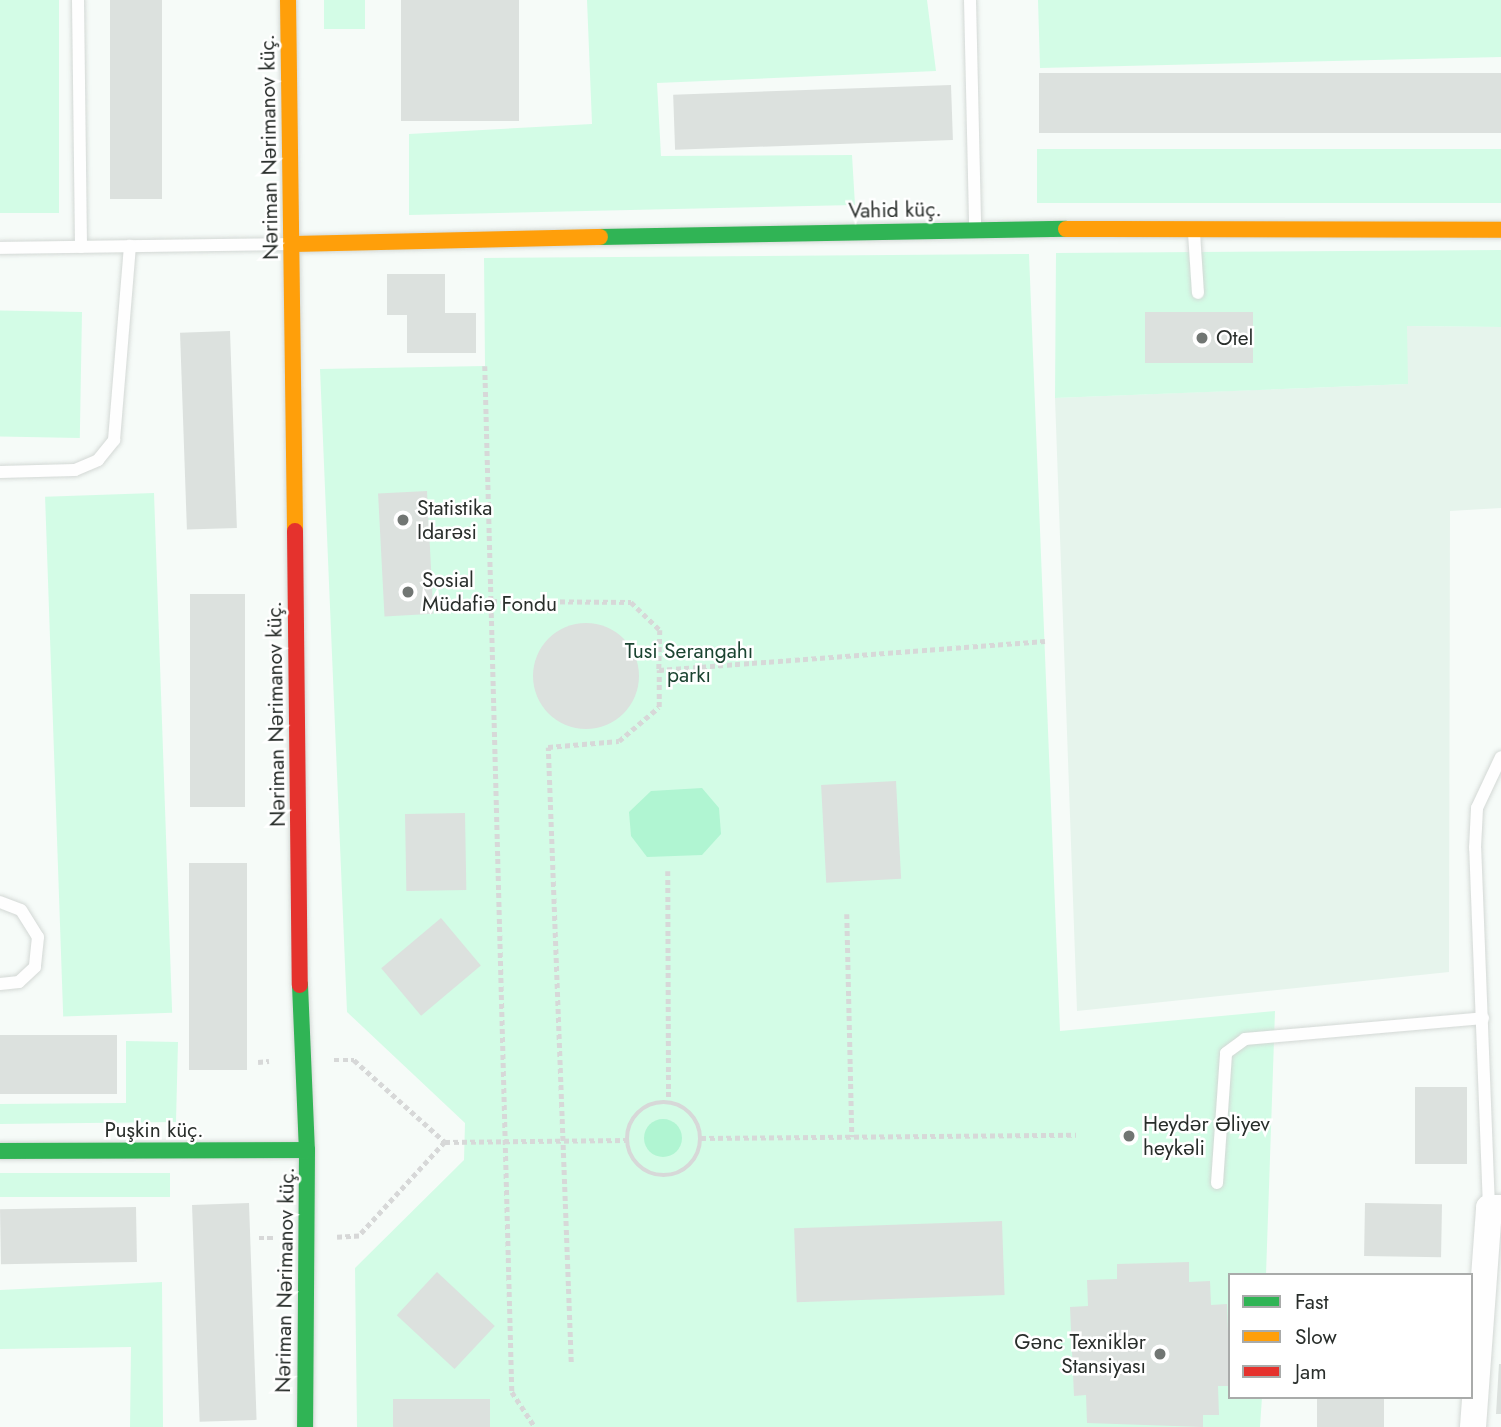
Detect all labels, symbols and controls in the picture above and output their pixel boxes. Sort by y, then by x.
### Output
street label: Nəriman Nərimanov küç. [254,34,284,260]
street label: Vahid küç. [848,197,942,223]
place label: Otel [1216,325,1253,351]
marker: Otel [1194,330,1210,346]
place label: Statistika Idarəsi [417,495,492,545]
marker: Statistika Idarəsi [395,512,411,528]
place label: Sosial Müdafiə Fondu [422,567,557,617]
marker: Sosial Müdafiə Fondu [400,584,416,600]
street label: Nəriman Nərimanov küç. [261,601,291,827]
park label: Tusi Serangahı parkı [625,638,753,688]
place label: Heydər Əliyev heykəli [1143,1111,1270,1161]
street label: Puşkin küç. [104,1117,204,1143]
marker: Heydər Əliyev heykəli [1121,1128,1137,1144]
street label: Nəriman Nərimanov küç. [270,1167,300,1393]
legend [1228,1273,1473,1399]
text: Fast [1295,1287,1328,1317]
text: Slow [1295,1322,1337,1352]
place label: Gənc Texniklər Stansiyası [1014,1329,1146,1379]
marker: Gənc Texniklər Stansiyası [1152,1346,1168,1362]
text: Jam [1295,1357,1327,1387]

